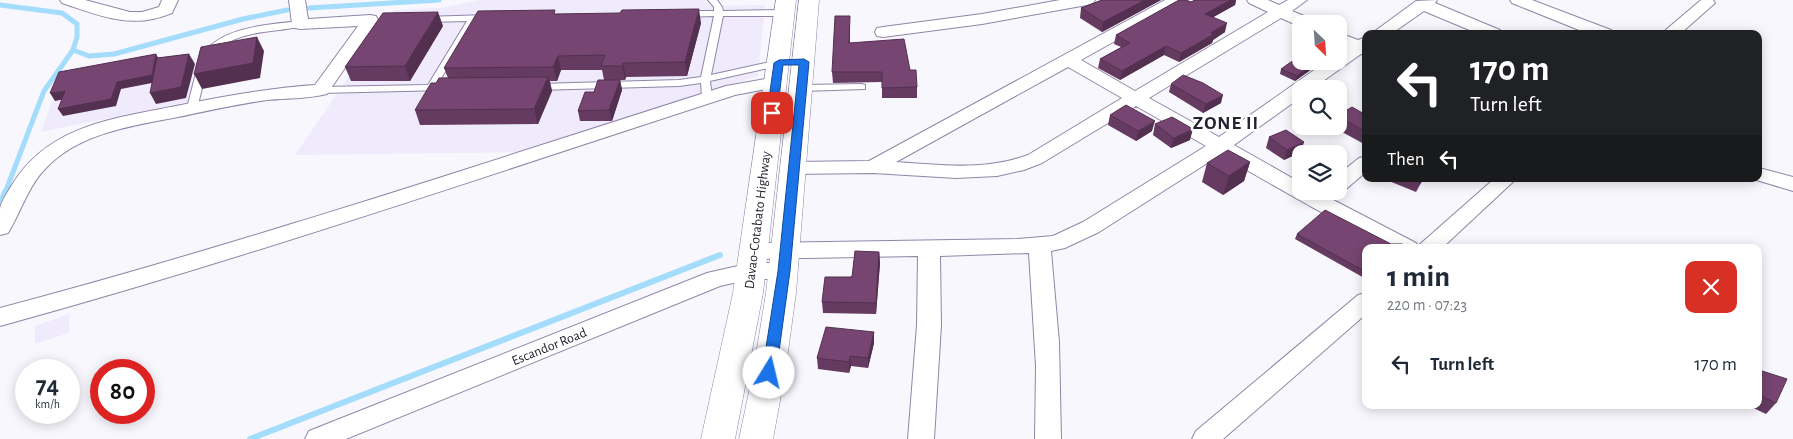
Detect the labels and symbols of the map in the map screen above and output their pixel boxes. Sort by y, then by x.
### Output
north arrow [1292,15,1348,70]
pin [751,92,793,134]
district label: ZONE II [1193,114,1259,133]
street label: Davao-Cotabato Highway [743,150,773,290]
street label: Escandor Road [510,326,589,368]
position arrow [742,346,794,398]
speed limit sign: 80 [90,359,155,424]

